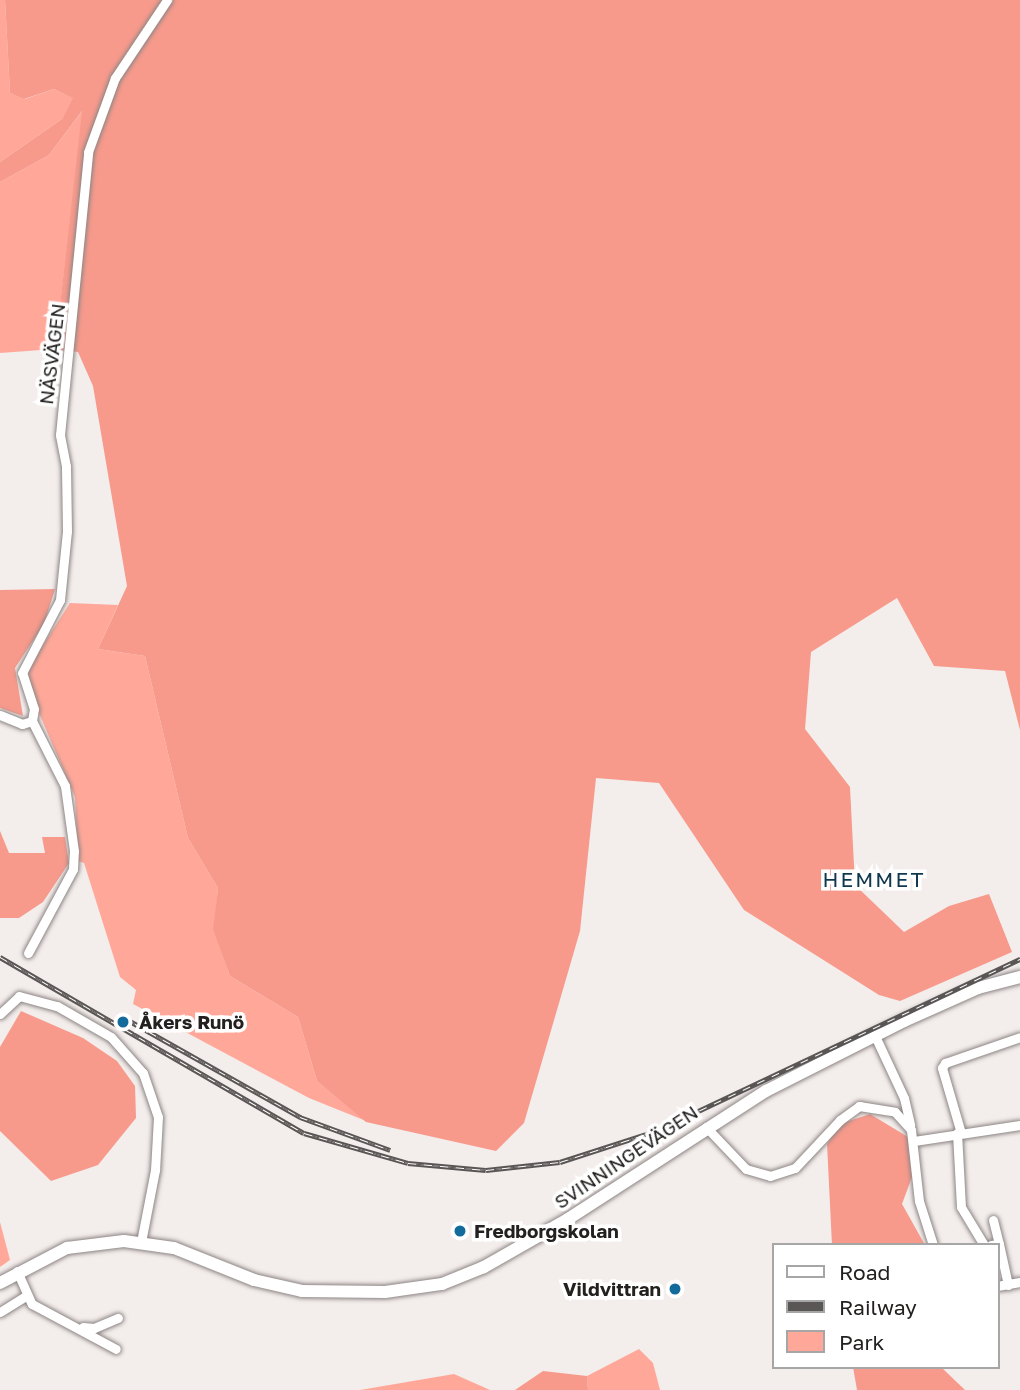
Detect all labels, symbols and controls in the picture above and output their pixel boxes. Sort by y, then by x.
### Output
street label: NÄSVÄGEN [34,302,70,406]
district label: HEMMET [823,866,925,892]
place label: Åkers Runö [139,1011,244,1033]
marker: Åkers Runö [113,1012,133,1032]
street label: SVINNINGEVÄGEN [550,1101,702,1213]
place label: Fredborgskolan [474,1220,619,1242]
marker: Fredborgskolan [452,1223,468,1239]
legend [772,1243,999,1369]
text: Road [839,1259,890,1285]
place label: Vildvittran [563,1278,661,1300]
marker: Vildvittran [667,1281,683,1297]
text: Railway [839,1294,917,1320]
text: Park [839,1329,884,1355]

